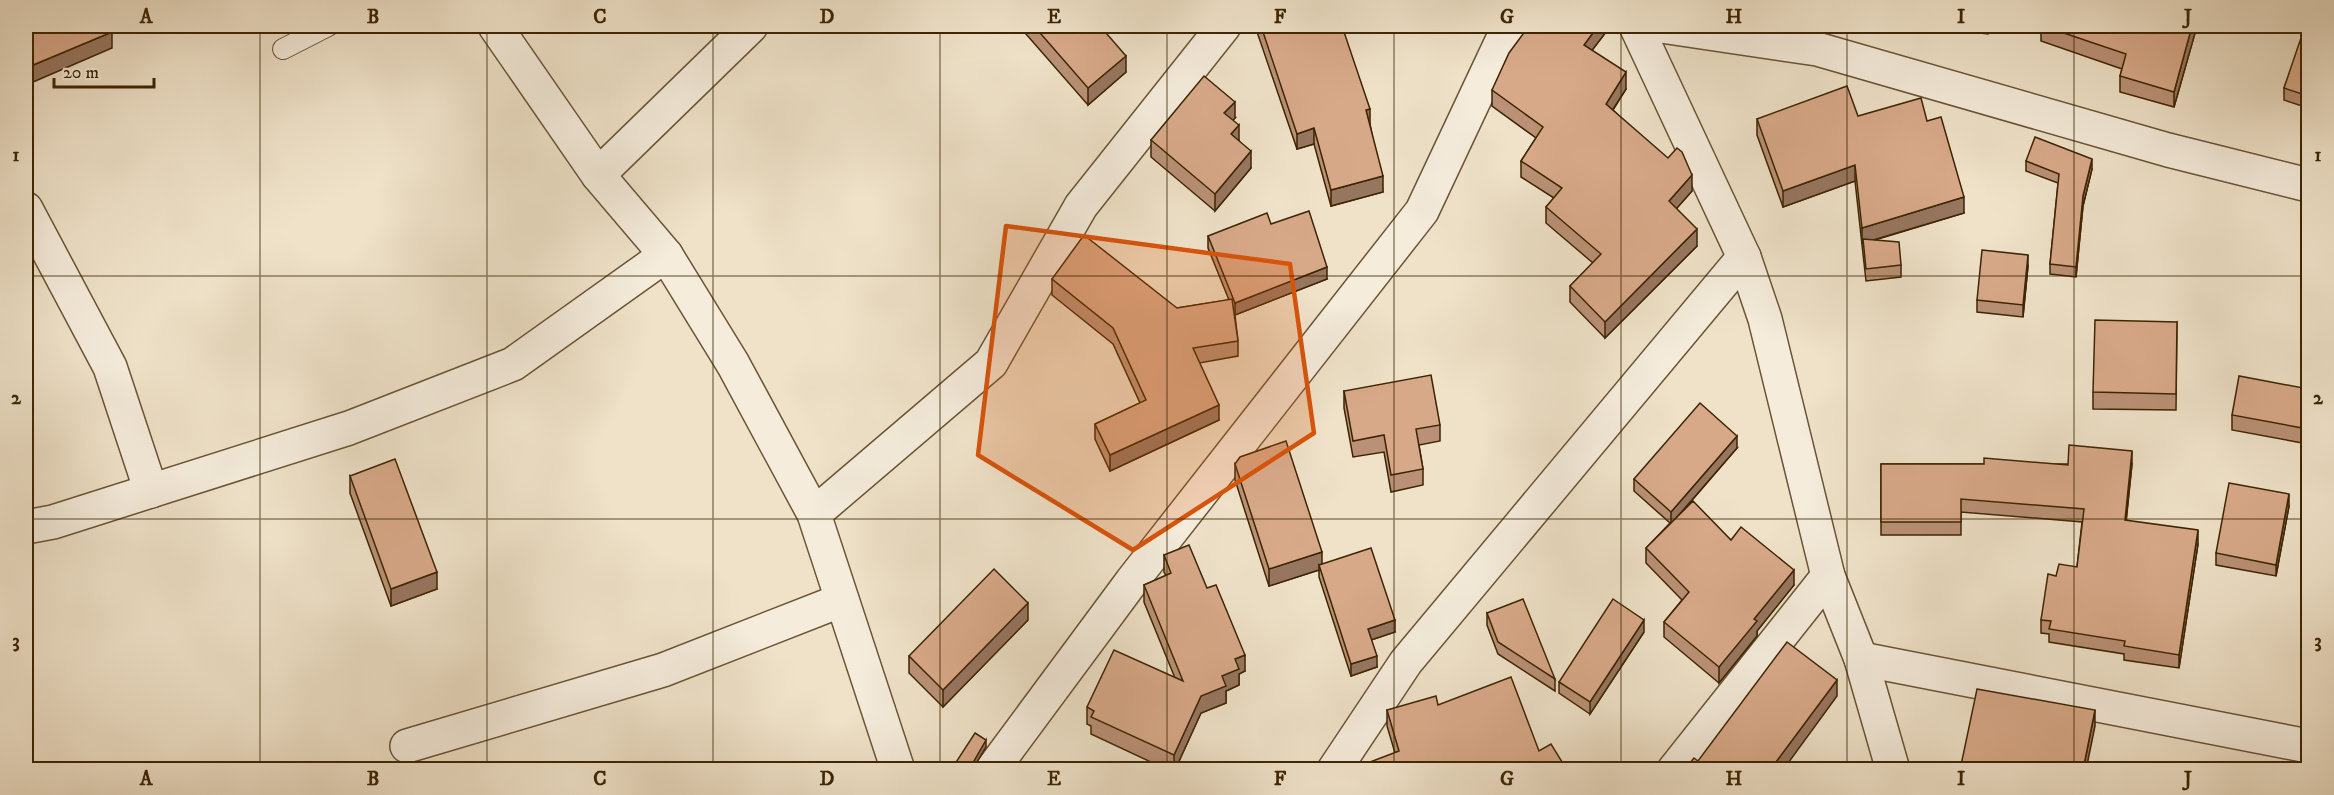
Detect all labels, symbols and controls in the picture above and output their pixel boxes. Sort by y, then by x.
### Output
text: A [139,5,154,30]
text: B [367,5,379,30]
text: C [593,5,607,30]
text: D [820,5,835,30]
text: E [1047,5,1061,30]
text: F [1274,5,1287,30]
text: G [1500,5,1514,30]
text: H [1726,5,1743,30]
text: I [1957,5,1965,30]
text: J [2182,5,2192,30]
scale bar [54,51,154,89]
text: 20 m [63,62,99,84]
text: 1 [12,143,20,168]
text: 1 [2314,143,2322,168]
text: 2 [11,386,22,411]
text: 2 [2313,386,2324,411]
text: 3 [12,629,20,654]
text: 3 [2314,629,2322,654]
text: A [139,767,154,792]
text: B [367,767,379,792]
text: C [593,767,607,792]
text: D [820,767,835,792]
text: E [1047,767,1061,792]
text: F [1274,767,1287,792]
text: G [1500,767,1514,792]
text: H [1726,767,1743,792]
text: I [1957,767,1965,792]
text: J [2182,767,2192,792]

